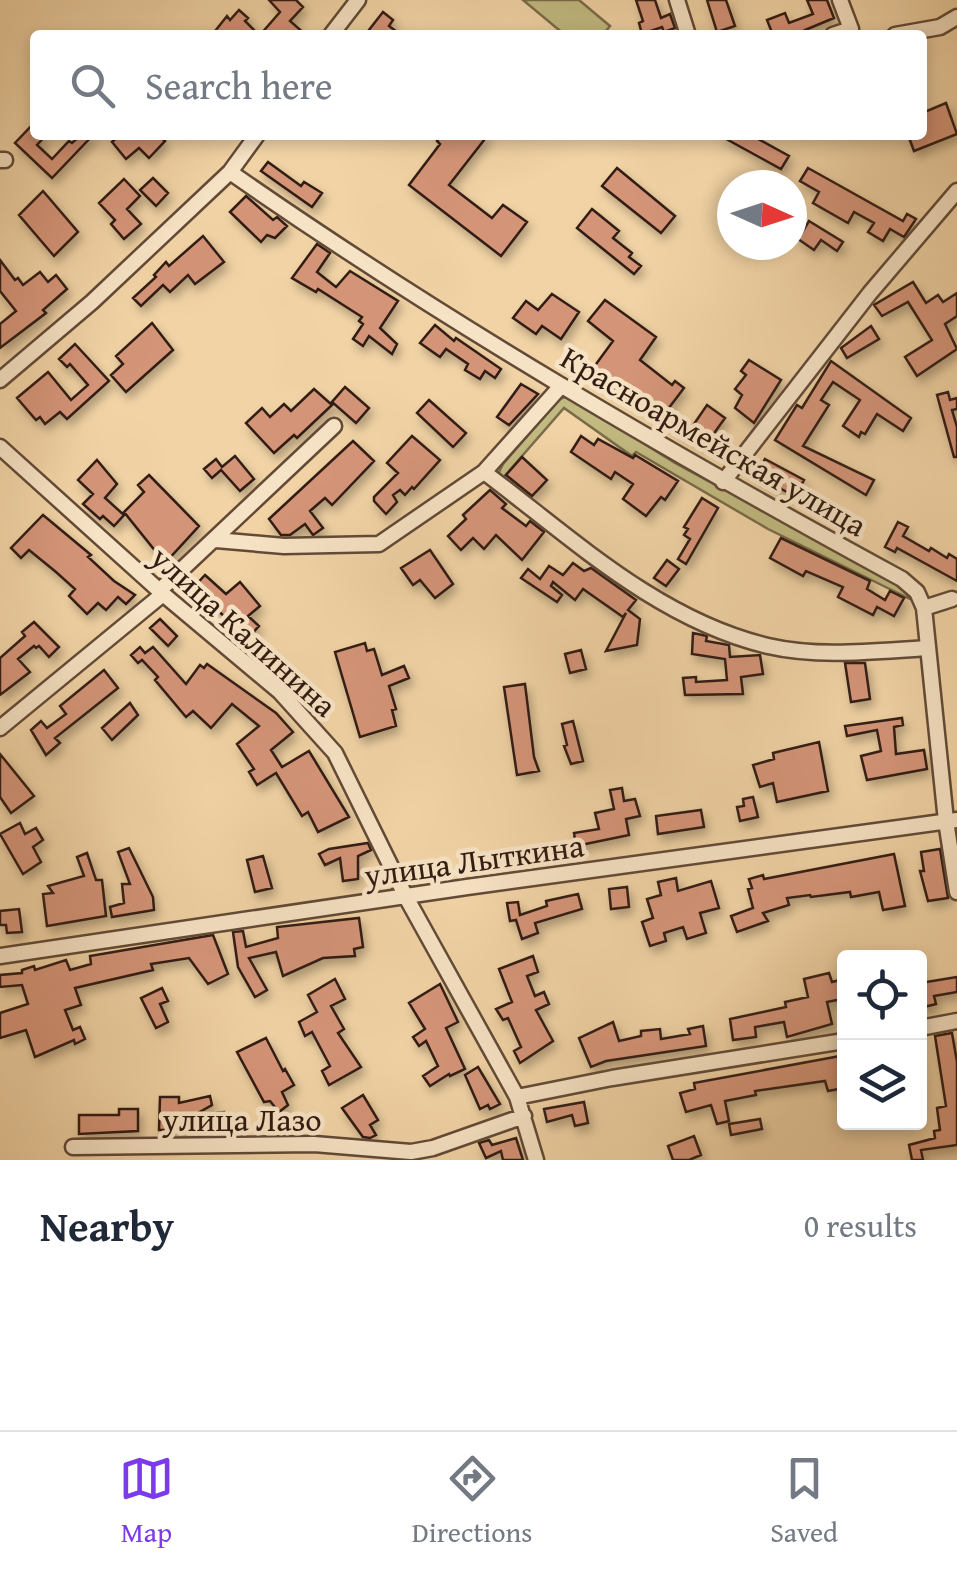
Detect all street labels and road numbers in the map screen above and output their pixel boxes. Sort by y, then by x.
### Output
street label: Красноармейская улица [552,334,876,548]
street label: улица Калинина [140,534,348,728]
street label: улица Лыткина [360,821,588,899]
street label: улица Лазо [161,1096,322,1143]

